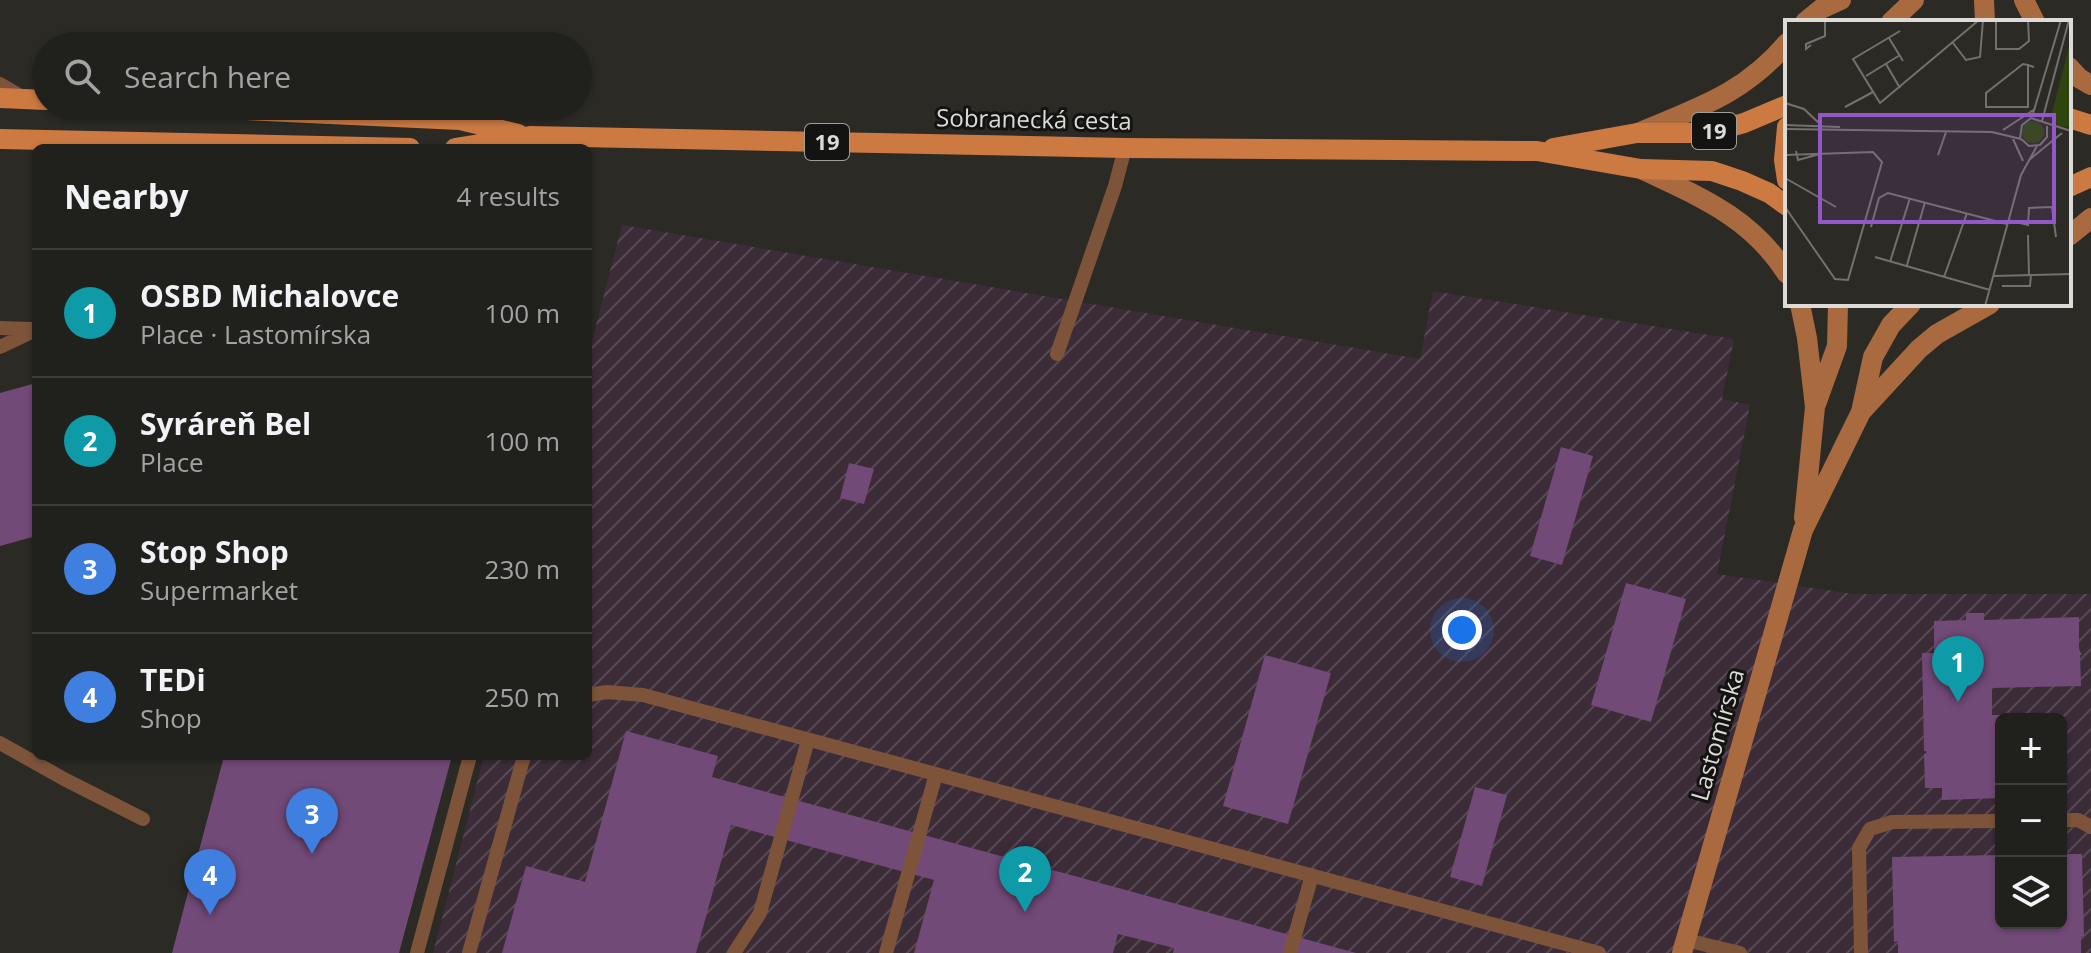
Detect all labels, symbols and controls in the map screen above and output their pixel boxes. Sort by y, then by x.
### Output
inset map [1785,20,2071,306]
search box [32,32,592,120]
icon: search [60,54,104,98]
text: Search here [124,56,291,97]
street label: Sobranecká cesta [936,100,1132,137]
road number: 19 [1692,113,1736,149]
road number: 19 [805,124,849,160]
text: Nearby [64,173,189,219]
text: 4 results [457,178,560,214]
text: OSBD Michalovce [140,275,399,316]
text: 1 [83,295,97,331]
text: 100 m [485,295,560,331]
text: Place · Lastomírska [140,316,371,352]
text: Syráreň Bel [140,403,311,444]
text: 2 [83,423,97,459]
text: 100 m [485,423,560,459]
text: Place [140,444,204,480]
text: Stop Shop [140,531,289,572]
text: 3 [83,551,97,587]
text: 230 m [485,551,560,587]
text: Supermarket [140,572,298,608]
your location [1442,610,1482,650]
pin: 1 [1932,636,1984,702]
text: TEDi [140,659,206,700]
street label: Lastomírska [1682,665,1751,804]
text: 4 [83,679,97,715]
text: 250 m [485,679,560,715]
text: Shop [140,700,202,736]
map controls [1995,713,2067,929]
button: + [1995,713,2067,785]
button: − [1995,785,2067,857]
pin: 3 [286,788,338,854]
pin: 2 [999,846,1051,912]
pin: 4 [184,849,236,915]
button: layers [1995,857,2067,929]

